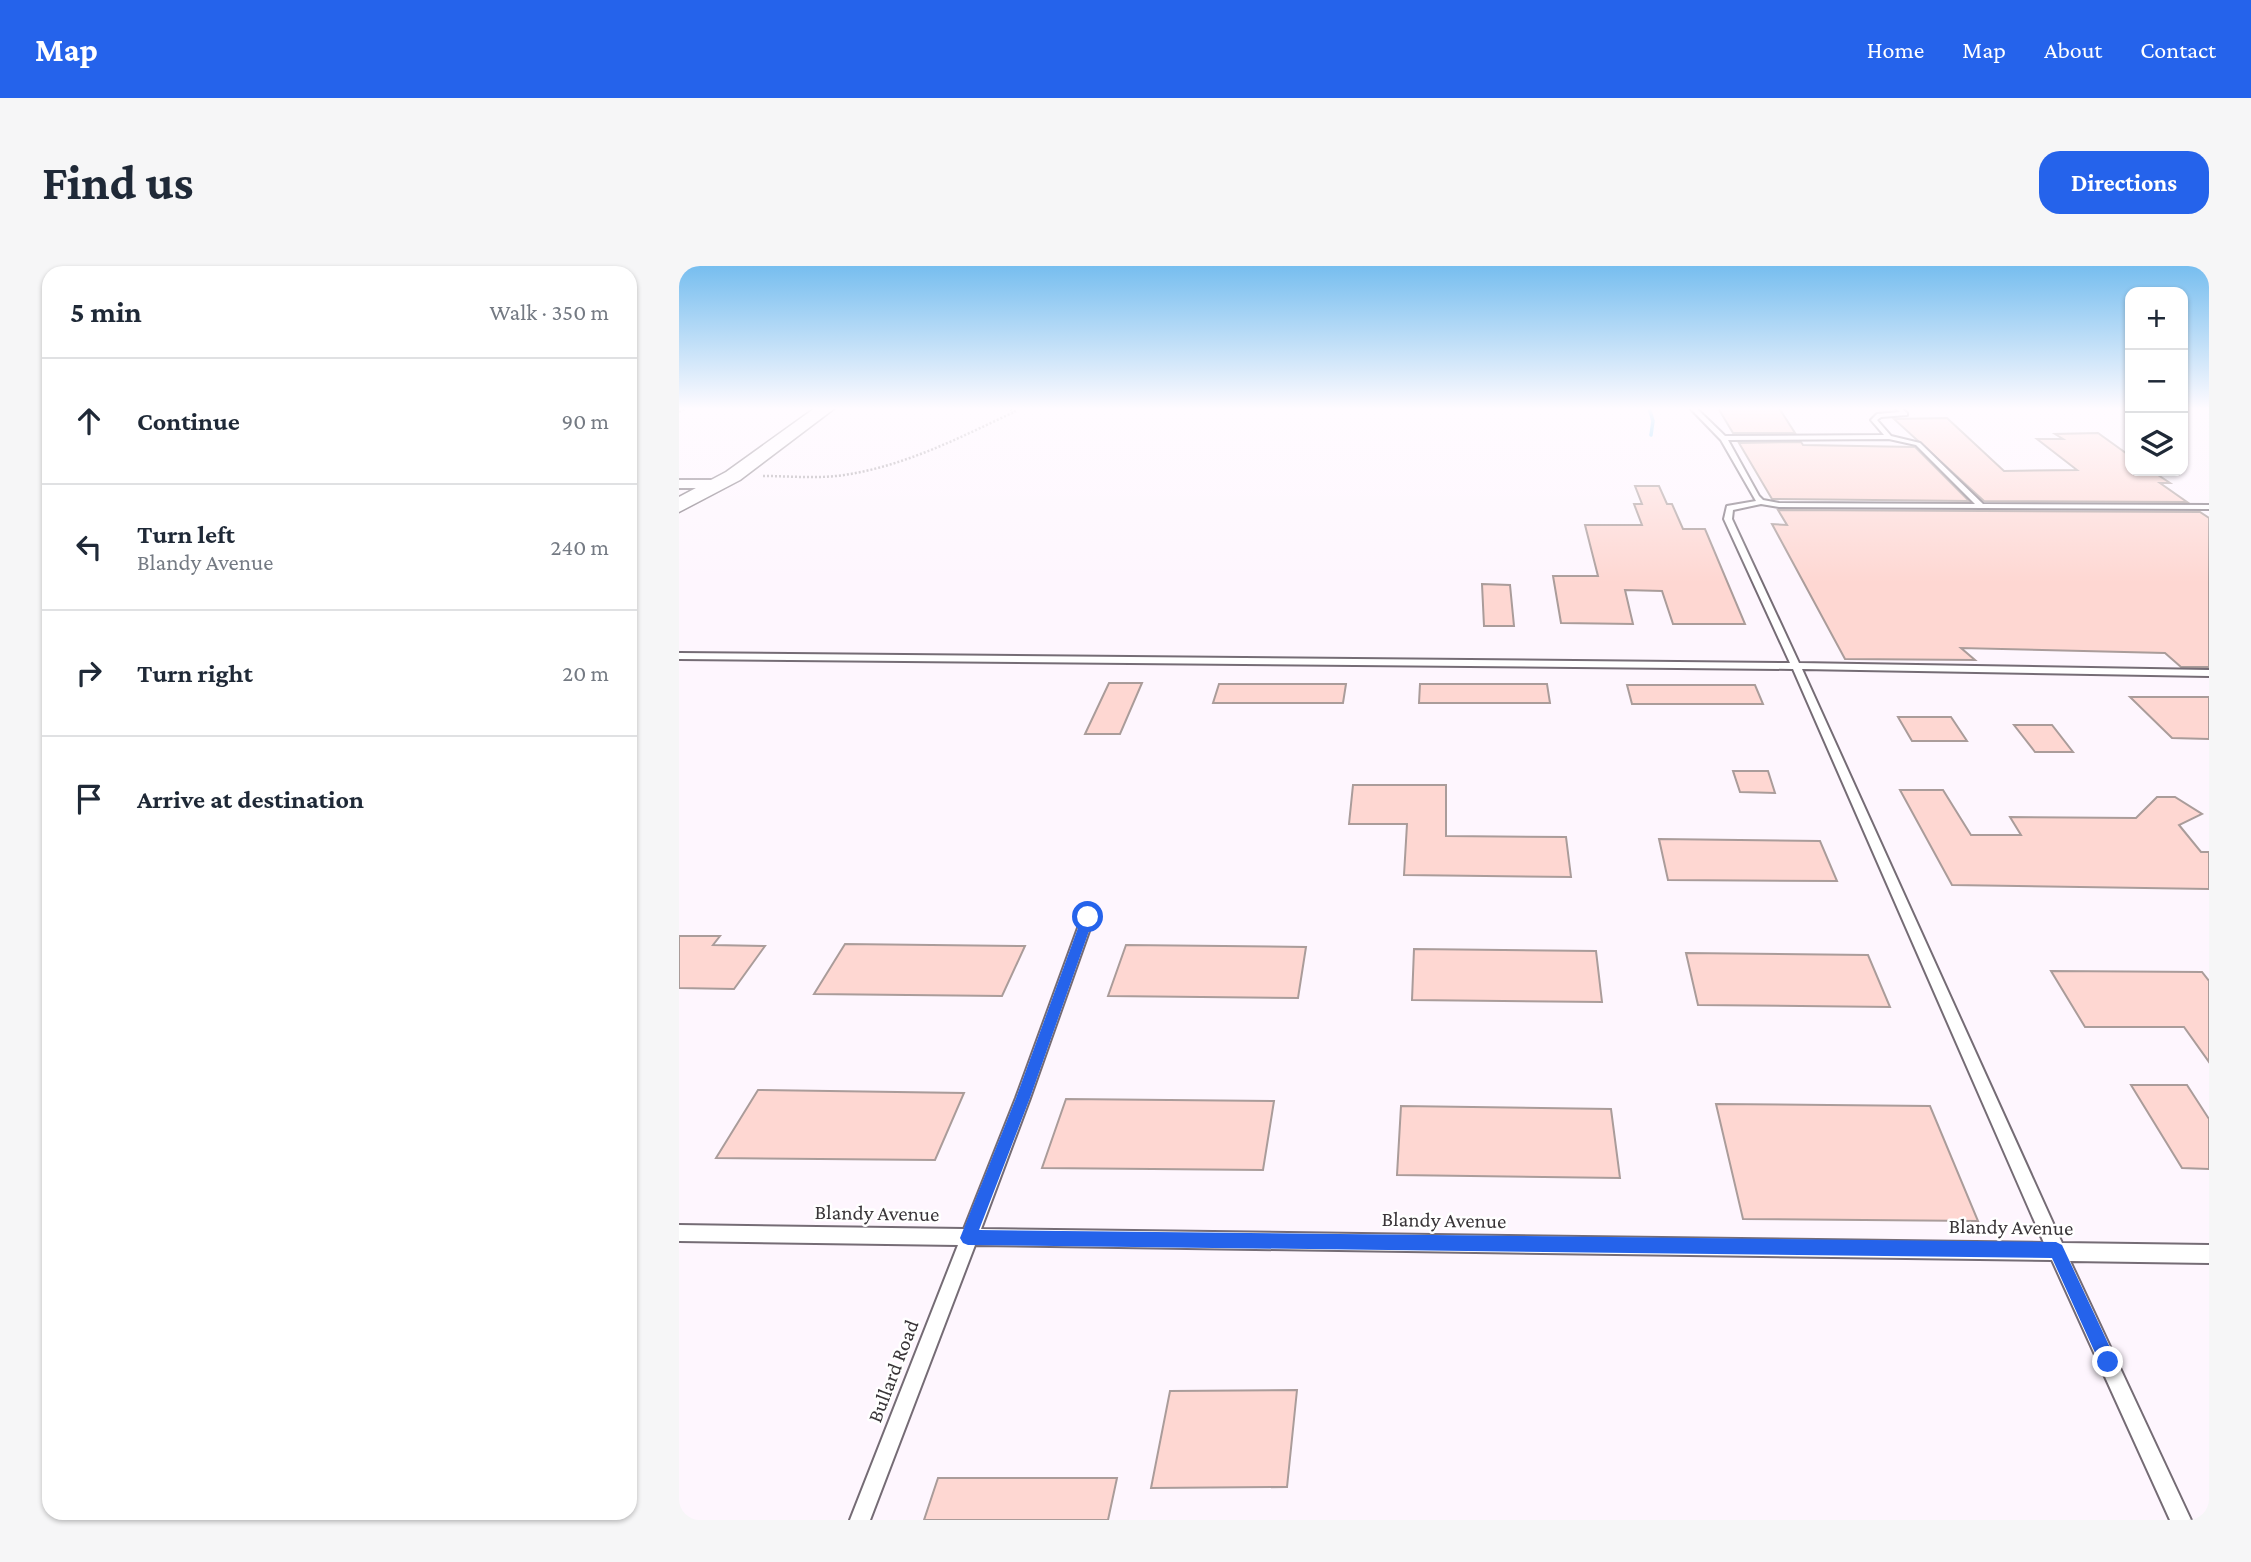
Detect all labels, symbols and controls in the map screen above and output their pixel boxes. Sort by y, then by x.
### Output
text: Map [35,31,98,68]
text: Home [1867,36,1924,63]
text: Map [1962,36,2006,63]
text: About [2044,36,2102,63]
text: Contact [2140,36,2216,63]
button: Directions [2039,151,2209,214]
text: Find us [42,155,194,210]
map controls [2125,287,2188,476]
button: + [2125,287,2188,350]
text: 5 min [70,295,142,328]
text: Walk · 350 m [490,299,609,325]
button: − [2125,350,2188,413]
icon: ahead [70,402,108,440]
text: Continue [137,407,240,436]
text: 90 m [562,408,609,434]
button: layers [2125,413,2188,476]
text: Turn left [137,520,235,549]
icon: left [70,528,108,566]
text: 240 m [550,534,609,560]
text: Blandy Avenue [137,549,273,575]
icon: right [70,654,108,692]
text: Turn right [137,659,253,688]
text: 20 m [562,660,609,686]
icon: arrive [70,780,108,818]
text: Arrive at destination [137,785,364,814]
route start [1072,901,1103,932]
street label: Blandy Avenue [815,1200,939,1226]
street label: Blandy Avenue [1382,1207,1506,1233]
street label: Blandy Avenue [1949,1214,2073,1240]
street label: Bullard Road [862,1316,924,1426]
route end [2092,1346,2123,1377]

